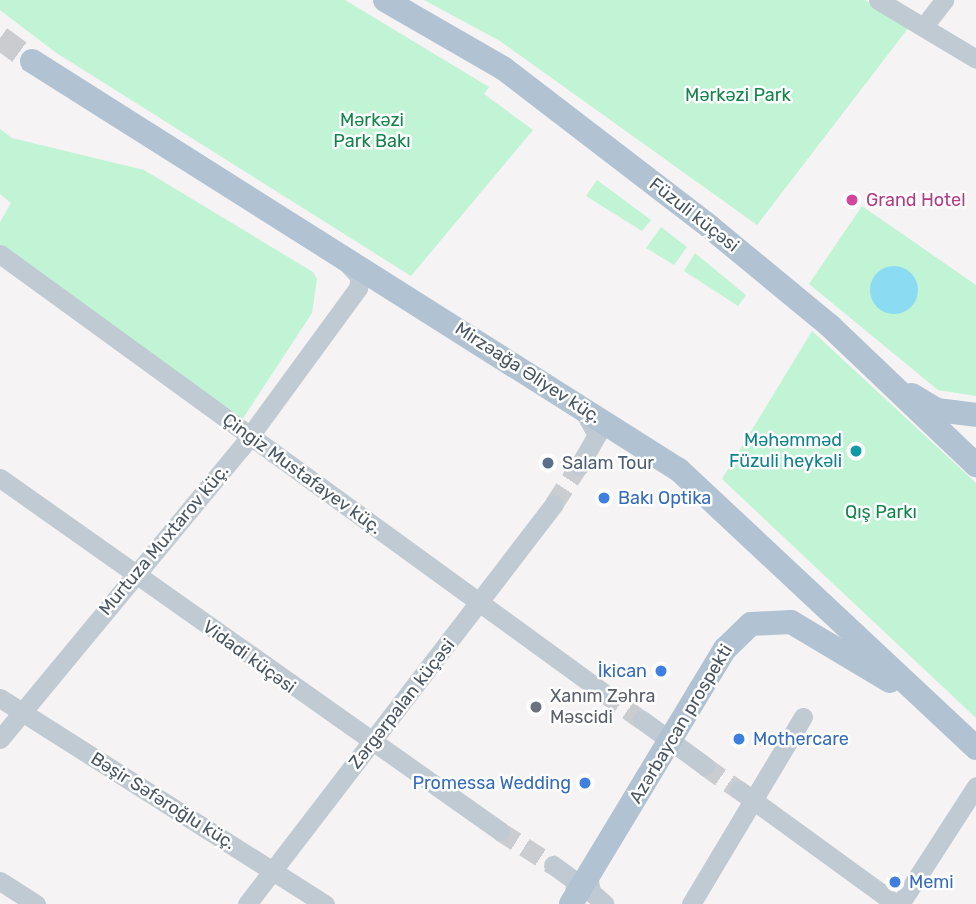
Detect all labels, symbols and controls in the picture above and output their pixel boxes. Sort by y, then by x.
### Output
park label: Mərkəzi Park [685,84,791,106]
park label: Mərkəzi Park Bakı [333,110,411,152]
street label: Füzuli küçəsi [645,173,743,257]
place label: Grand Hotel [866,189,966,211]
marker: Grand Hotel [844,192,860,208]
street label: Mirzəağa Əliyev küç. [451,318,605,428]
street label: Çingiz Mustafayev küç. [218,409,386,539]
place label: Məhəmməd Füzuli heykəli [729,430,842,472]
marker: Məhəmməd Füzuli heykəli [848,443,864,459]
place label: Salam Tour [562,452,655,474]
marker: Salam Tour [540,455,556,471]
street label: Murtuza Muxtarov küç. [94,460,234,620]
place label: Bakı Optika [618,487,711,509]
marker: Bakı Optika [596,490,612,506]
park label: Qış Parkı [845,501,917,523]
street label: Vidadi küçəsi [198,616,300,698]
street label: Zərgərpalan küçəsi [345,635,459,773]
street label: Azərbaycan prospekti [625,641,737,807]
place label: İkican [598,660,647,682]
marker: İkican [653,663,669,679]
place label: Xanım Zəhra Məscidi [550,686,655,728]
marker: Xanım Zəhra Məscidi [528,699,544,715]
place label: Mothercare [753,728,849,750]
marker: Mothercare [731,731,747,747]
street label: Bəşir Səfəroğlu küç. [87,748,239,854]
place label: Promessa Wedding [412,772,571,794]
marker: Promessa Wedding [577,775,593,791]
place label: Memi [909,871,954,893]
marker: Memi [887,874,903,890]

